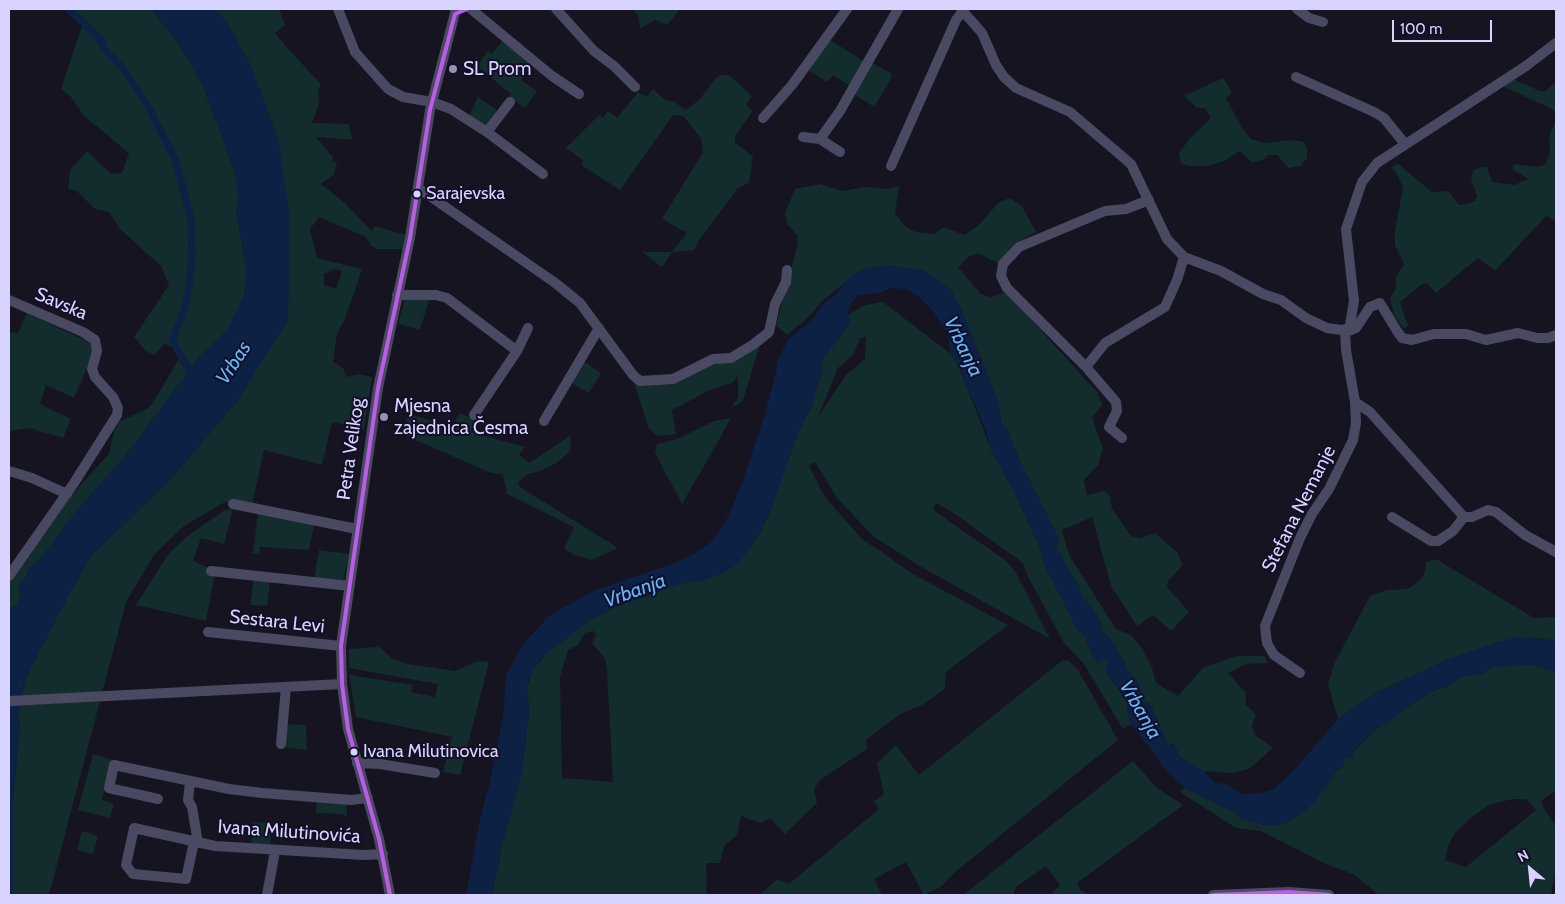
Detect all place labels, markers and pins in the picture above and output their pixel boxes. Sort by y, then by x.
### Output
place label: SL Prom [463,58,531,80]
marker: SL Prom [447,63,459,75]
place label: Sarajevska [426,183,505,205]
marker: Sarajevska [412,189,422,199]
place label: Mjesna zajednica Česma [394,395,528,439]
marker: Mjesna zajednica Česma [378,411,390,423]
place label: Ivana Milutinovica [363,741,499,763]
marker: Ivana Milutinovica [349,747,359,757]

